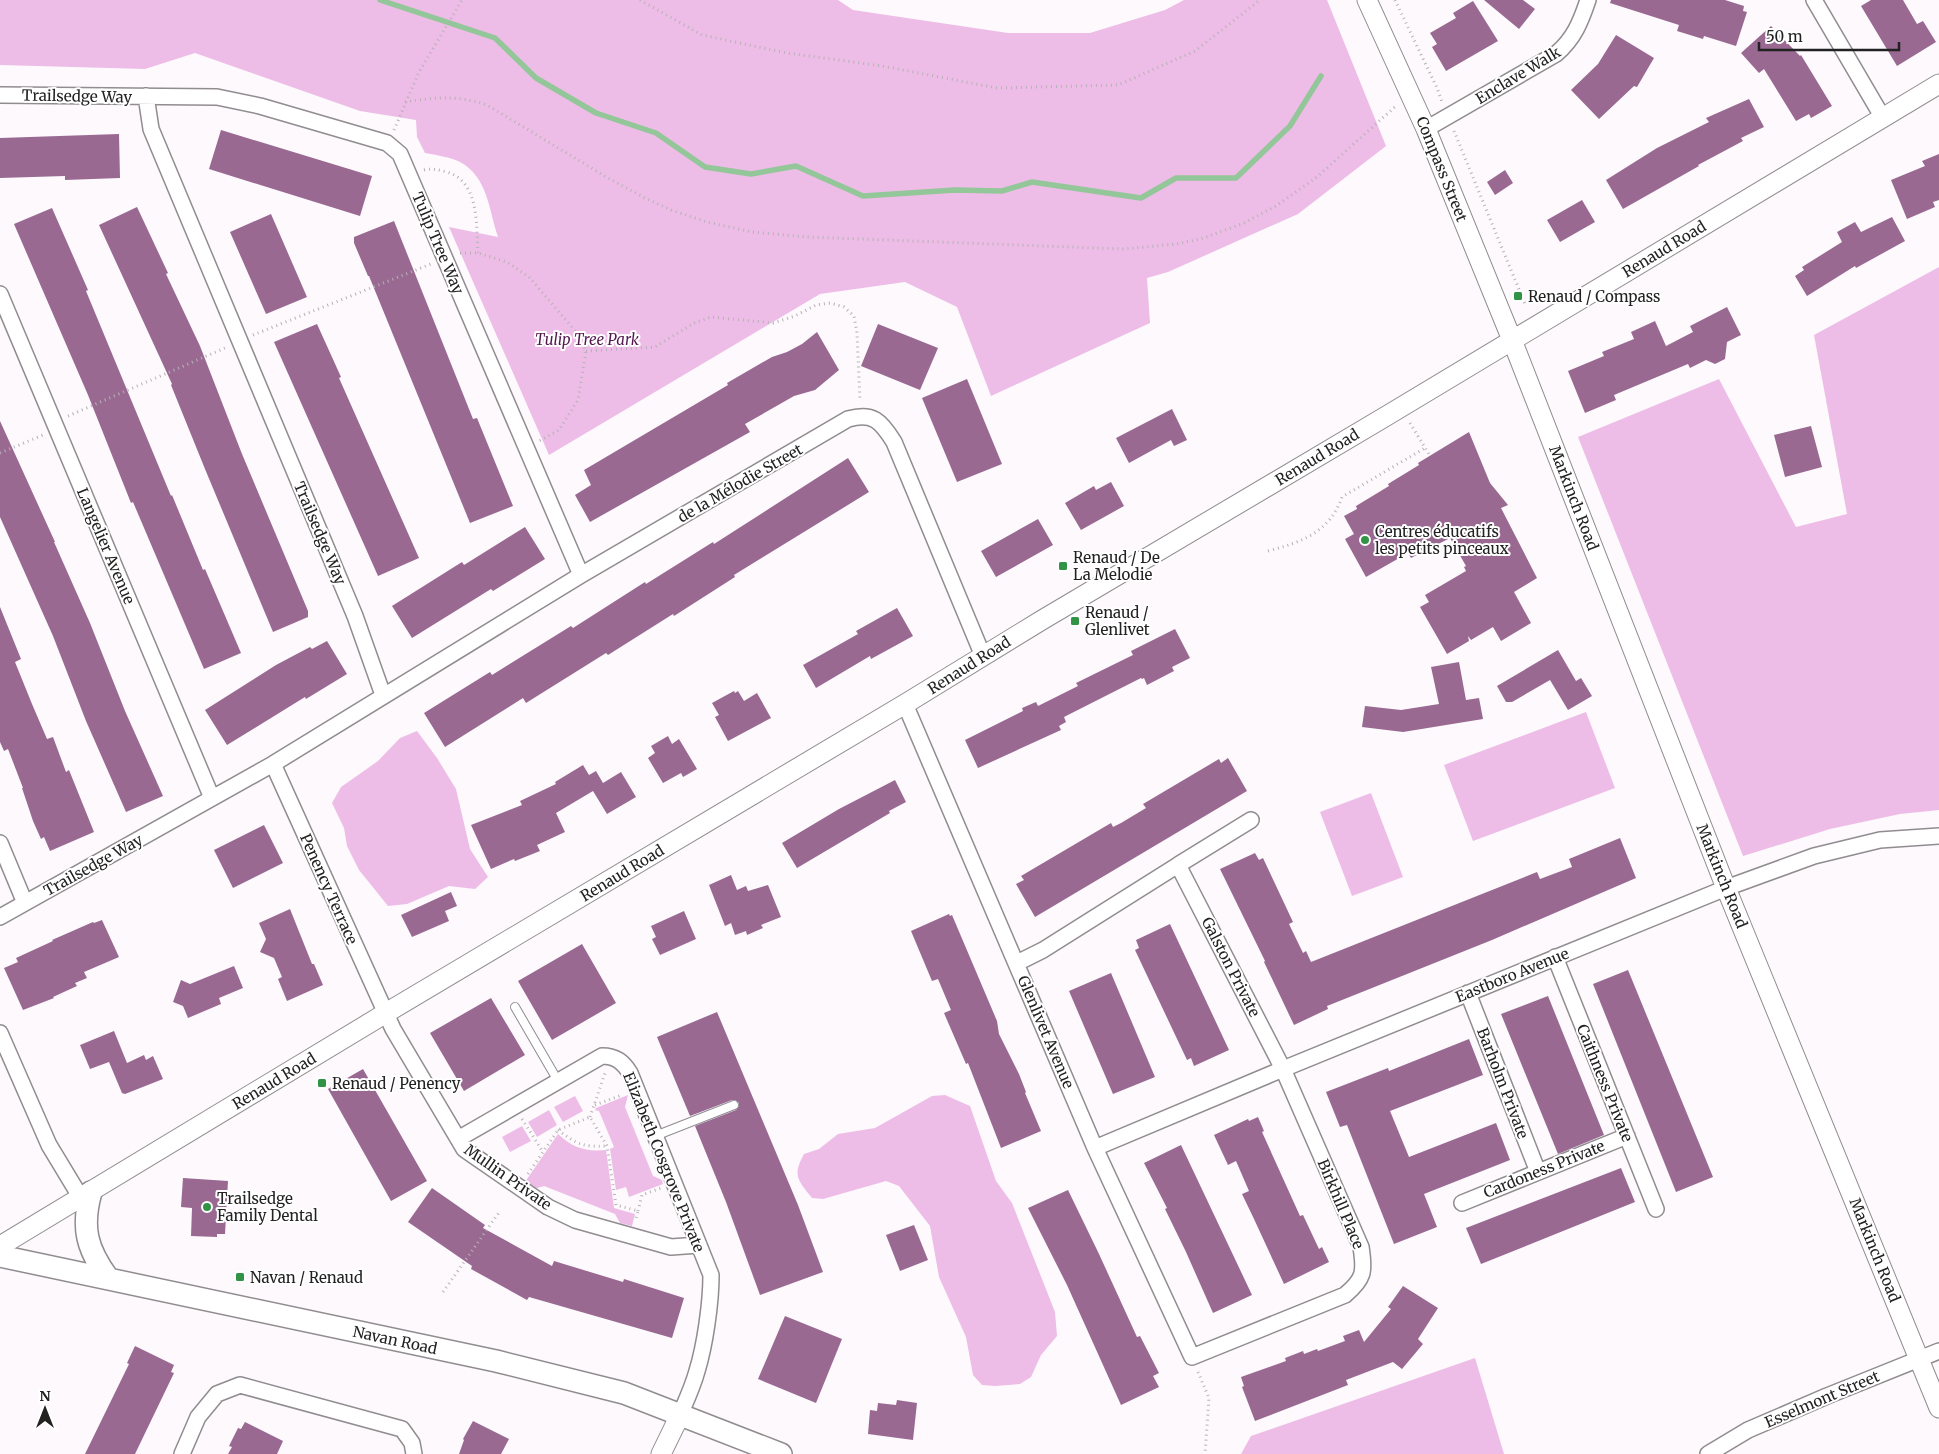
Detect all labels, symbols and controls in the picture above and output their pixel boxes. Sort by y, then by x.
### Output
scale bar [1759,20,1899,52]
text: 50 m [1766,27,1803,46]
street label: Enclave Walk [1472,42,1564,108]
street label: Trailsedge Way [22,86,133,106]
street label: Compass Street [1412,114,1472,224]
street label: Tulip Tree Way [408,189,468,297]
street label: Renaud Road [1619,217,1709,281]
place label: Renaud / Compass [1528,287,1660,306]
marker: Renaud / Compass [1512,290,1524,302]
park label: Tulip Tree Park [535,330,640,349]
street label: Renaud Road [1272,425,1362,489]
street label: de la Mélodie Street [674,439,806,527]
street label: Markinch Road [1545,443,1603,553]
street label: Trailsedge Way [290,479,350,588]
street label: Langelier Avenue [73,485,139,607]
place label: Centres éducatifs les petits pinceaux [1375,522,1509,558]
marker: Centres éducatifs les petits pinceaux [1359,534,1371,546]
place label: Renaud / De La Melodie [1073,548,1160,584]
marker: Renaud / De La Melodie [1057,560,1069,572]
place label: Renaud / Glenlivet [1085,603,1150,639]
marker: Renaud / Glenlivet [1069,615,1081,627]
street label: Renaud Road [924,632,1014,698]
street label: Markinch Road [1692,821,1752,931]
street label: Trailsedge Way [40,830,146,900]
street label: Penency Terrace [296,831,362,948]
street label: Renaud Road [577,841,667,905]
street label: Galston Private [1198,914,1264,1020]
street label: Eastboro Avenue [1453,944,1572,1006]
street label: Glenlivet Avenue [1014,973,1078,1091]
street label: Caithness Private [1573,1021,1637,1145]
street label: Barholm Private [1473,1025,1533,1141]
street label: Renaud Road [229,1049,319,1113]
street label: Elizabeth Cosgrove Private [619,1069,709,1255]
place label: Renaud / Penency [332,1074,461,1093]
marker: Renaud / Penency [316,1077,328,1089]
street label: Cardoness Private [1481,1136,1608,1202]
street label: Mullin Private [461,1140,555,1214]
street label: Birkhill Place [1314,1156,1369,1252]
place label: Trailsedge Family Dental [217,1189,318,1225]
street label: Markinch Road [1845,1195,1905,1305]
marker: Trailsedge Family Dental [201,1201,213,1213]
place label: Navan / Renaud [250,1268,363,1287]
marker: Navan / Renaud [234,1271,246,1283]
street label: Navan Road [351,1322,439,1358]
street label: Esselmont Street [1762,1366,1882,1432]
north arrow [20,1384,70,1434]
text: N [39,1387,51,1405]

